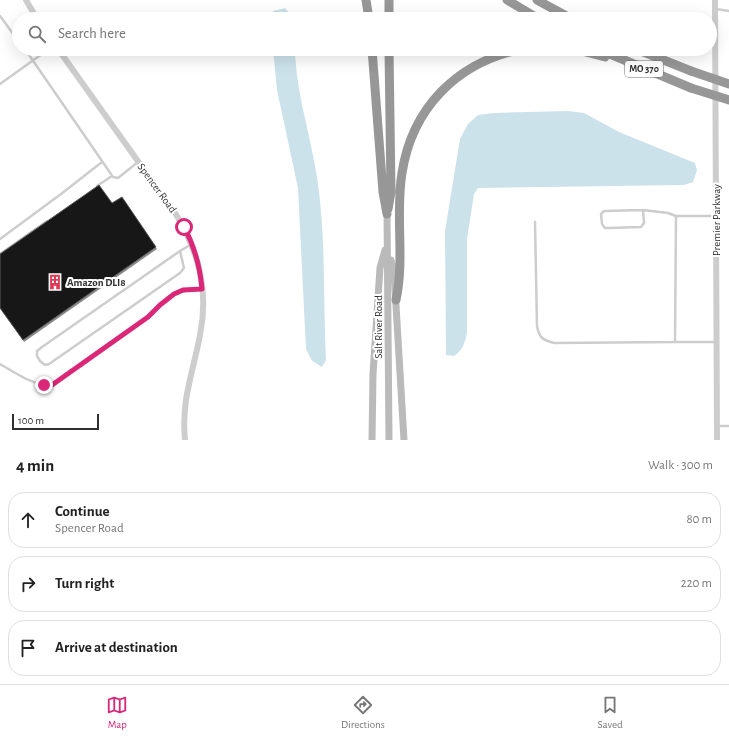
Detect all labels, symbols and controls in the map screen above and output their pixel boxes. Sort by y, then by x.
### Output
search box [12,12,717,56]
icon: search [26,23,48,45]
text: Search here [58,26,126,41]
road number: MO 370 [625,61,663,77]
street label: Spencer Road [135,161,179,215]
street label: Premier Parkway [711,184,722,256]
route start [175,218,193,236]
building icon: Amazon DLI8 [46,273,64,291]
place label: Amazon DLI8 [67,277,126,288]
street label: Salt River Road [373,295,384,359]
route end [35,376,53,394]
scale bar [12,412,99,431]
text: 100 m [18,415,44,426]
text: 4 min [16,457,54,474]
text: Walk · 300 m [648,459,713,472]
text: Continue [55,504,110,519]
icon: ahead [17,509,39,531]
text: 80 m [686,513,712,526]
text: Spencer Road [55,522,124,535]
icon: right [17,573,39,595]
text: Turn right [55,576,114,591]
text: 220 m [681,577,712,590]
icon: arrive [17,637,39,659]
text: Arrive at destination [55,640,178,655]
tab: Map [106,694,128,731]
tab: Directions [341,694,385,731]
tab: Saved [597,694,623,731]

